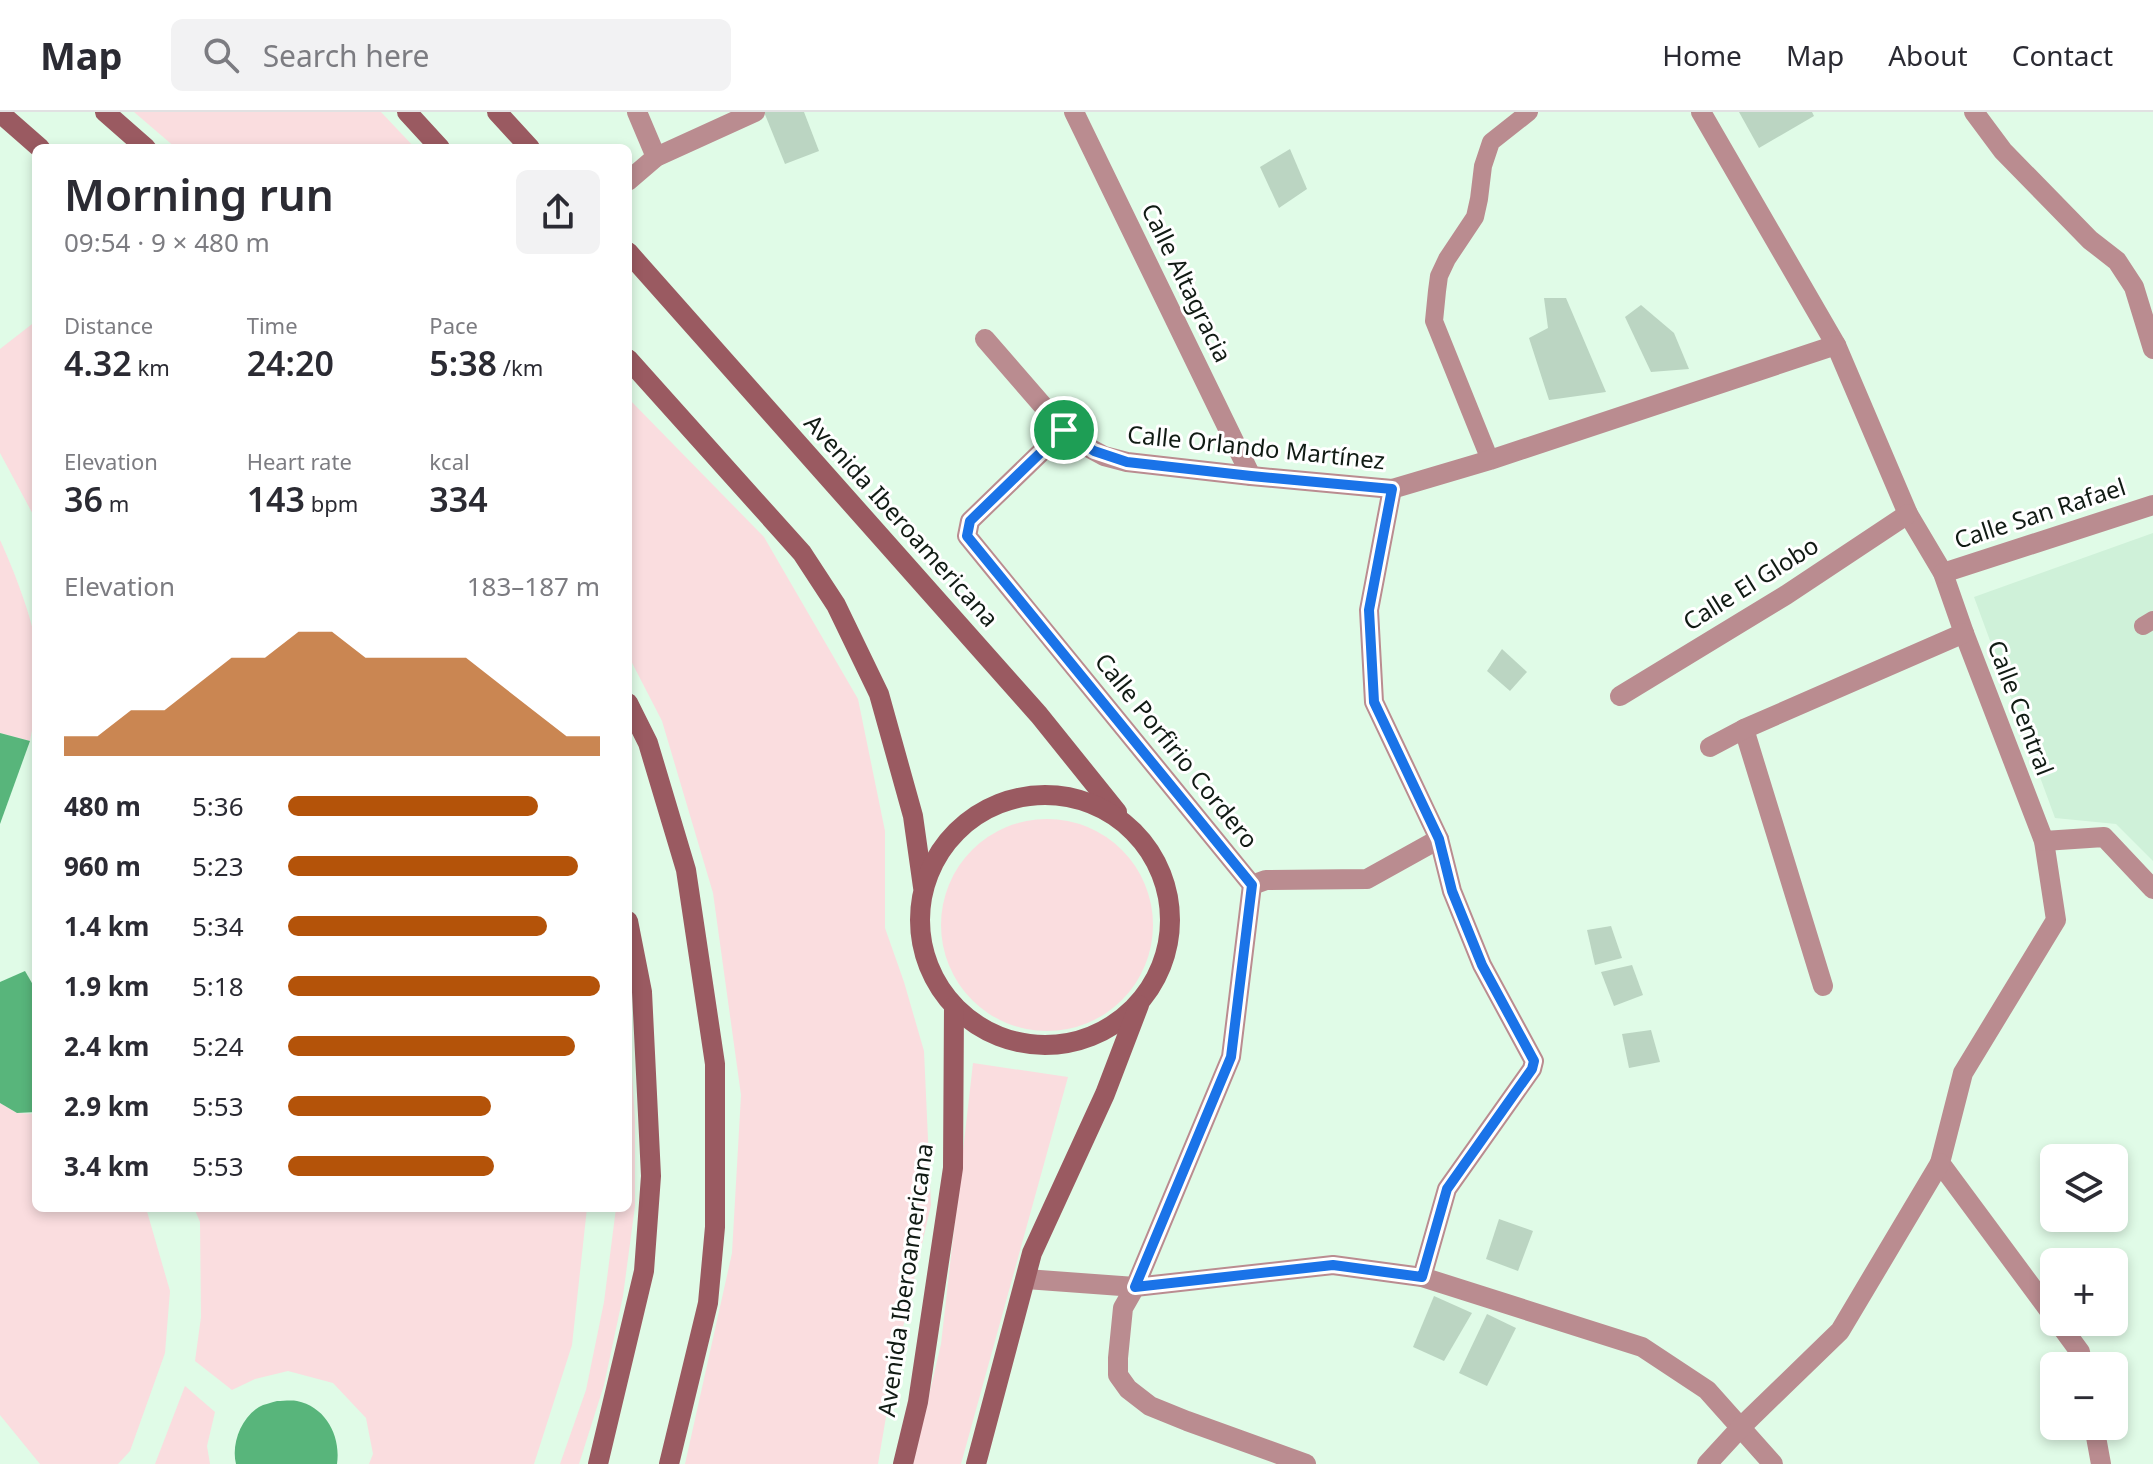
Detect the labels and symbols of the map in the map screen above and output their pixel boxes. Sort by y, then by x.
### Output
street label: Calle Altagracia [1135,197,1240,367]
pin [1030,396,1098,464]
street label: Avenida Iberoamericana [798,406,1007,634]
street label: Calle Orlando Martínez [1126,417,1387,476]
street label: Calle San Rafael [1950,469,2129,556]
street label: Calle El Globo [1676,528,1824,638]
street label: Calle Central [1981,635,2062,780]
street label: Calle Porfirio Cordero [1088,645,1266,855]
street label: Avenida Iberoamericana [869,1141,940,1419]

